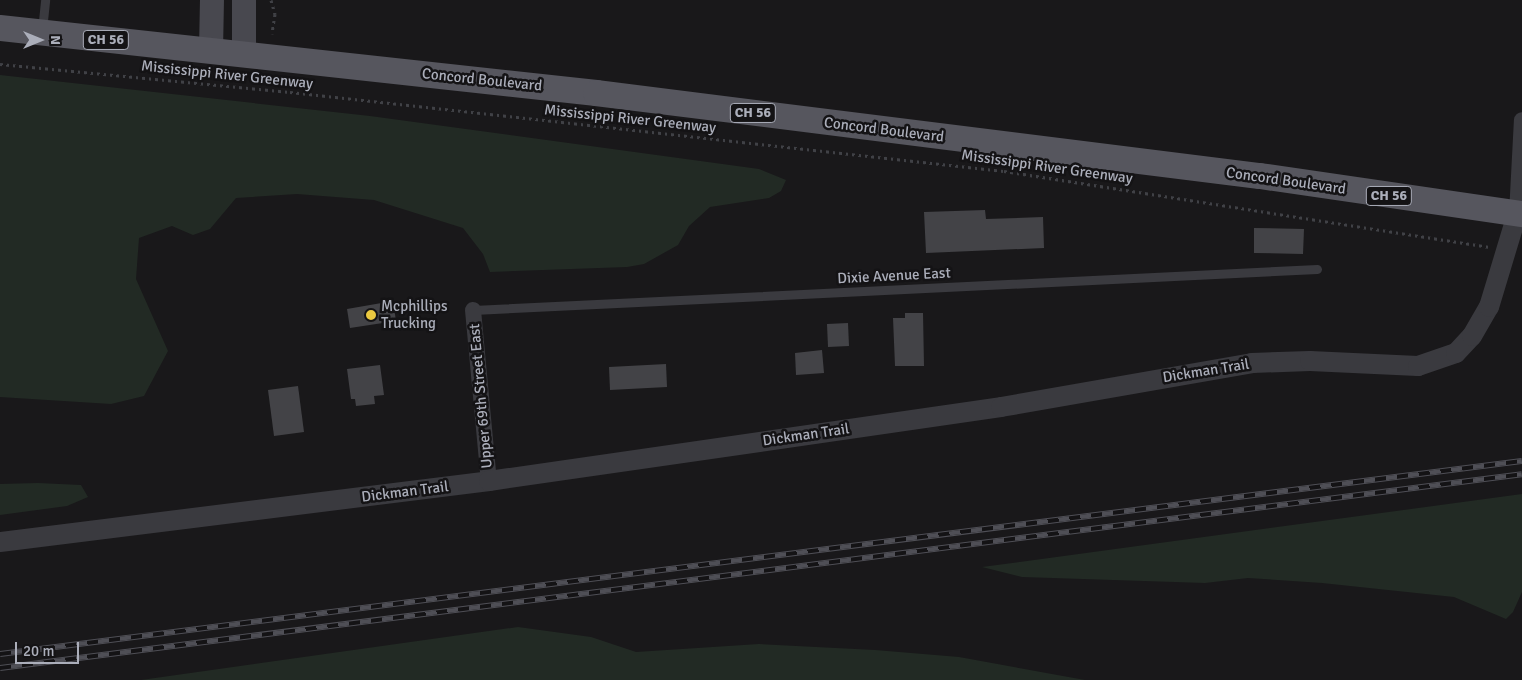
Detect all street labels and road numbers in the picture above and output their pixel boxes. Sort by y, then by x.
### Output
road number: CH 56 [82,28,130,52]
street label: Mississippi River Greenway [140,57,314,93]
street label: Concord Boulevard [421,65,543,95]
street label: Mississippi River Greenway [543,101,717,137]
road number: CH 56 [729,102,777,125]
street label: Concord Boulevard [823,114,945,146]
street label: Mississippi River Greenway [960,146,1134,188]
street label: Concord Boulevard [1225,164,1347,198]
road number: CH 56 [1365,185,1413,208]
street label: Dixie Avenue East [837,264,951,288]
street label: Upper 69th Street East [466,323,496,469]
street label: Dickman Trail [1161,355,1251,387]
street label: Dickman Trail [761,420,851,450]
street label: Dickman Trail [360,478,450,506]

